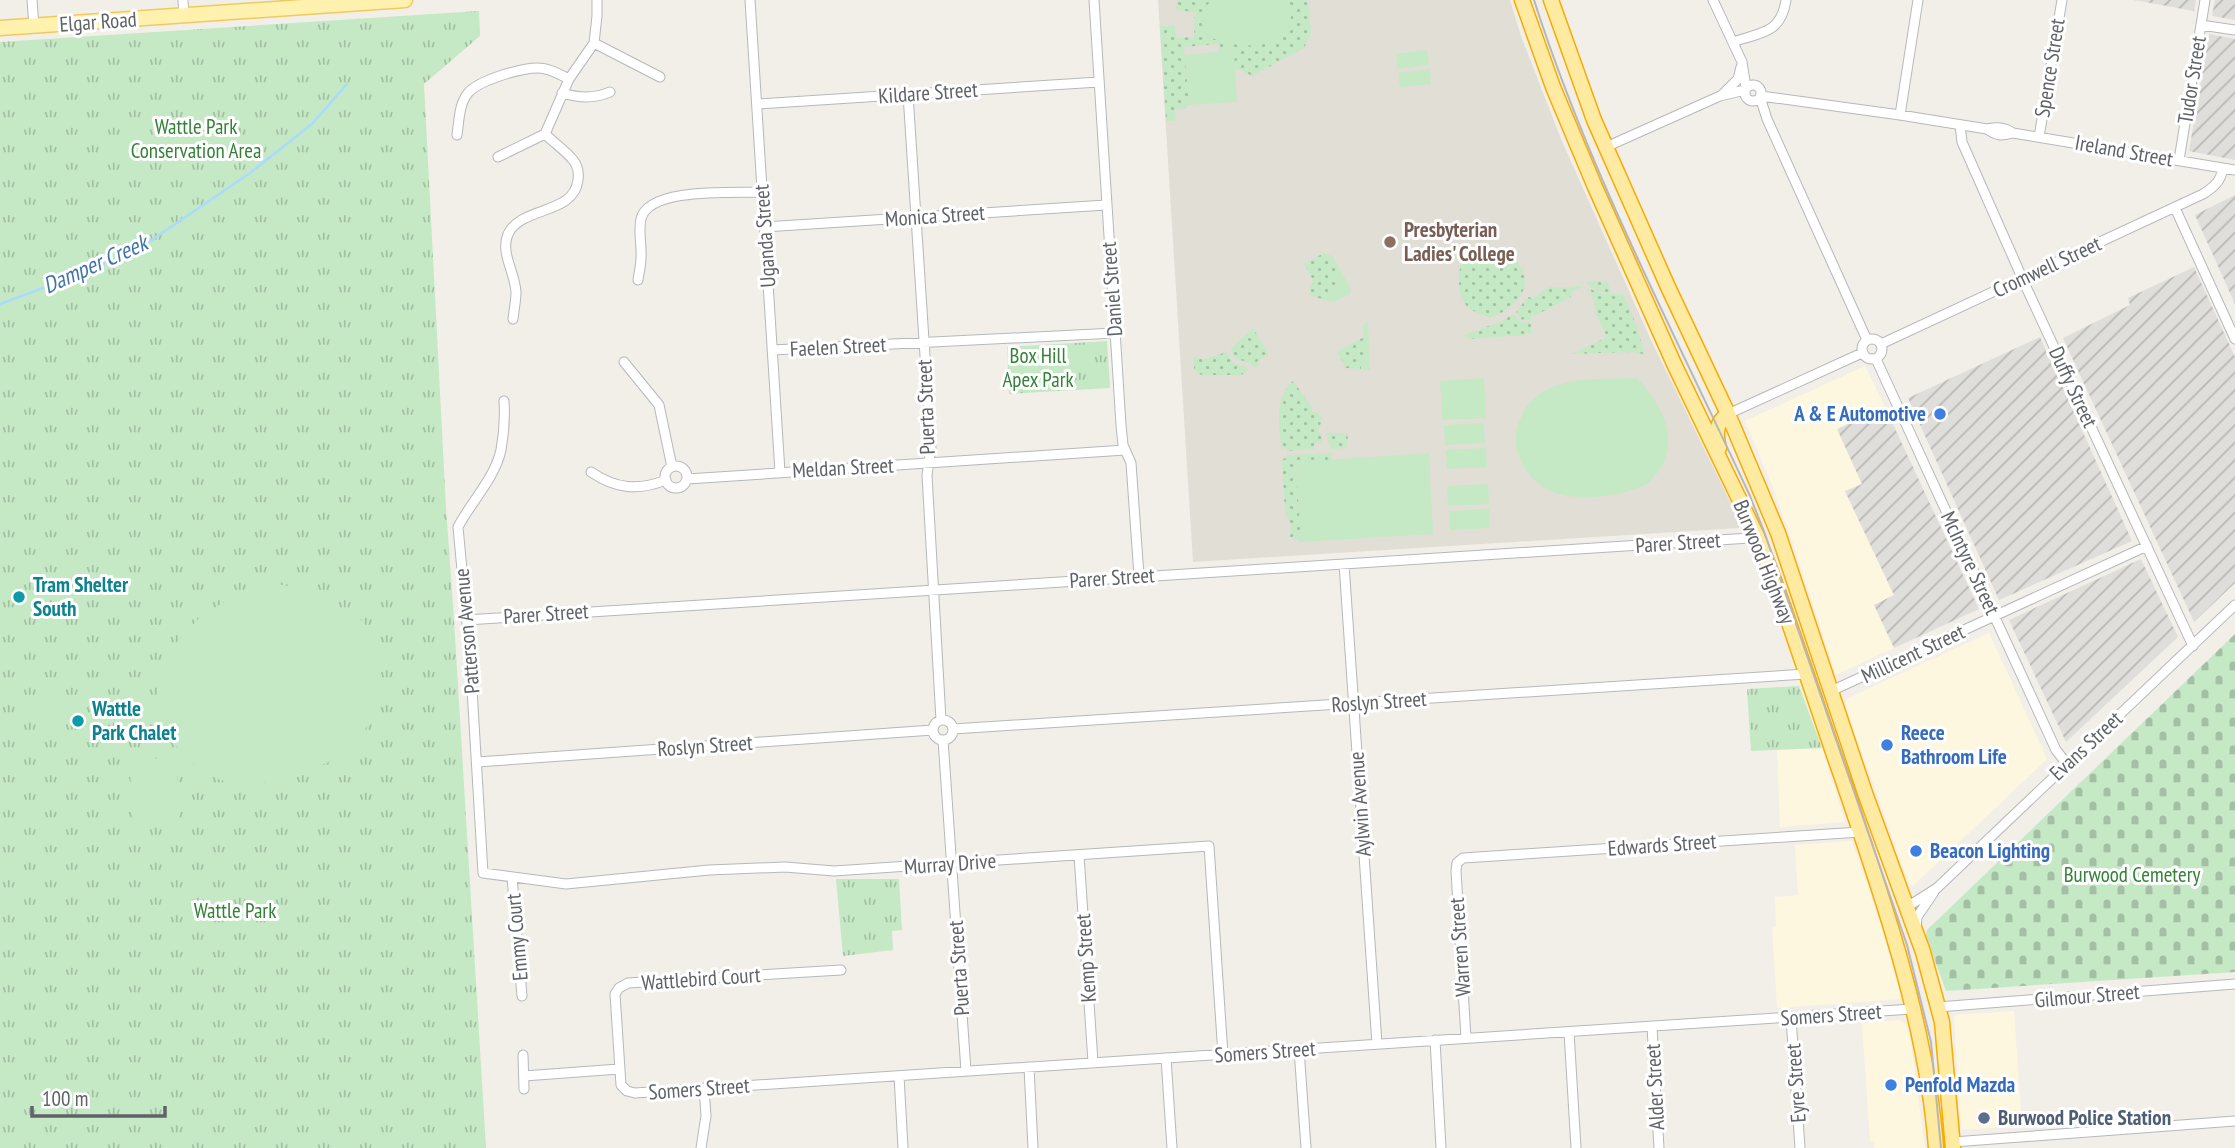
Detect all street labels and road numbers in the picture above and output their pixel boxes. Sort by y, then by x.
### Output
street label: Elgar Road [58,5,138,38]
street label: Spence Street [2028,16,2071,119]
street label: Tudor Street [2171,34,2212,126]
street label: Kildare Street [877,76,979,109]
street label: Ireland Street [2073,129,2175,172]
street label: Uganda Street [747,183,782,288]
street label: Monica Street [884,199,986,232]
street label: Cromwell Street [1988,230,2105,303]
street label: Daniel Street [1095,241,1128,337]
street label: Faelen Street [789,330,887,363]
street label: Duffy Street [2043,342,2104,432]
street label: Puerta Street [910,359,941,455]
street label: Meldan Street [792,451,895,484]
street label: Burwood Highway [1727,496,1802,628]
street label: McIntyre Street [1935,507,2006,619]
street label: Parer Street [1634,526,1722,559]
street label: Parer Street [1068,561,1156,594]
street label: Patterson Avenue [448,567,485,695]
street label: Parer Street [502,597,590,630]
street label: Millicent Street [1857,618,1969,689]
street label: Roslyn Street [1330,685,1428,718]
street label: Evans Street [2044,705,2128,786]
street label: Roslyn Street [656,729,754,762]
street label: Aylwin Avenue [1342,751,1377,857]
street label: Edwards Street [1607,827,1717,862]
street label: Murray Drive [903,847,997,880]
street label: Emmy Court [499,892,534,982]
street label: Warren Street [1443,896,1476,997]
street label: Kemp Street [1069,913,1102,1003]
street label: Puerta Street [942,919,975,1016]
street label: Wattlebird Court [641,961,762,996]
street label: Gilmour Street [2033,977,2141,1014]
street label: Somers Street [1780,997,1883,1031]
street label: Somers Street [1214,1034,1317,1068]
street label: Eyre Street [1779,1042,1812,1124]
street label: Alder Street [1639,1043,1670,1131]
street label: Somers Street [648,1071,751,1105]

